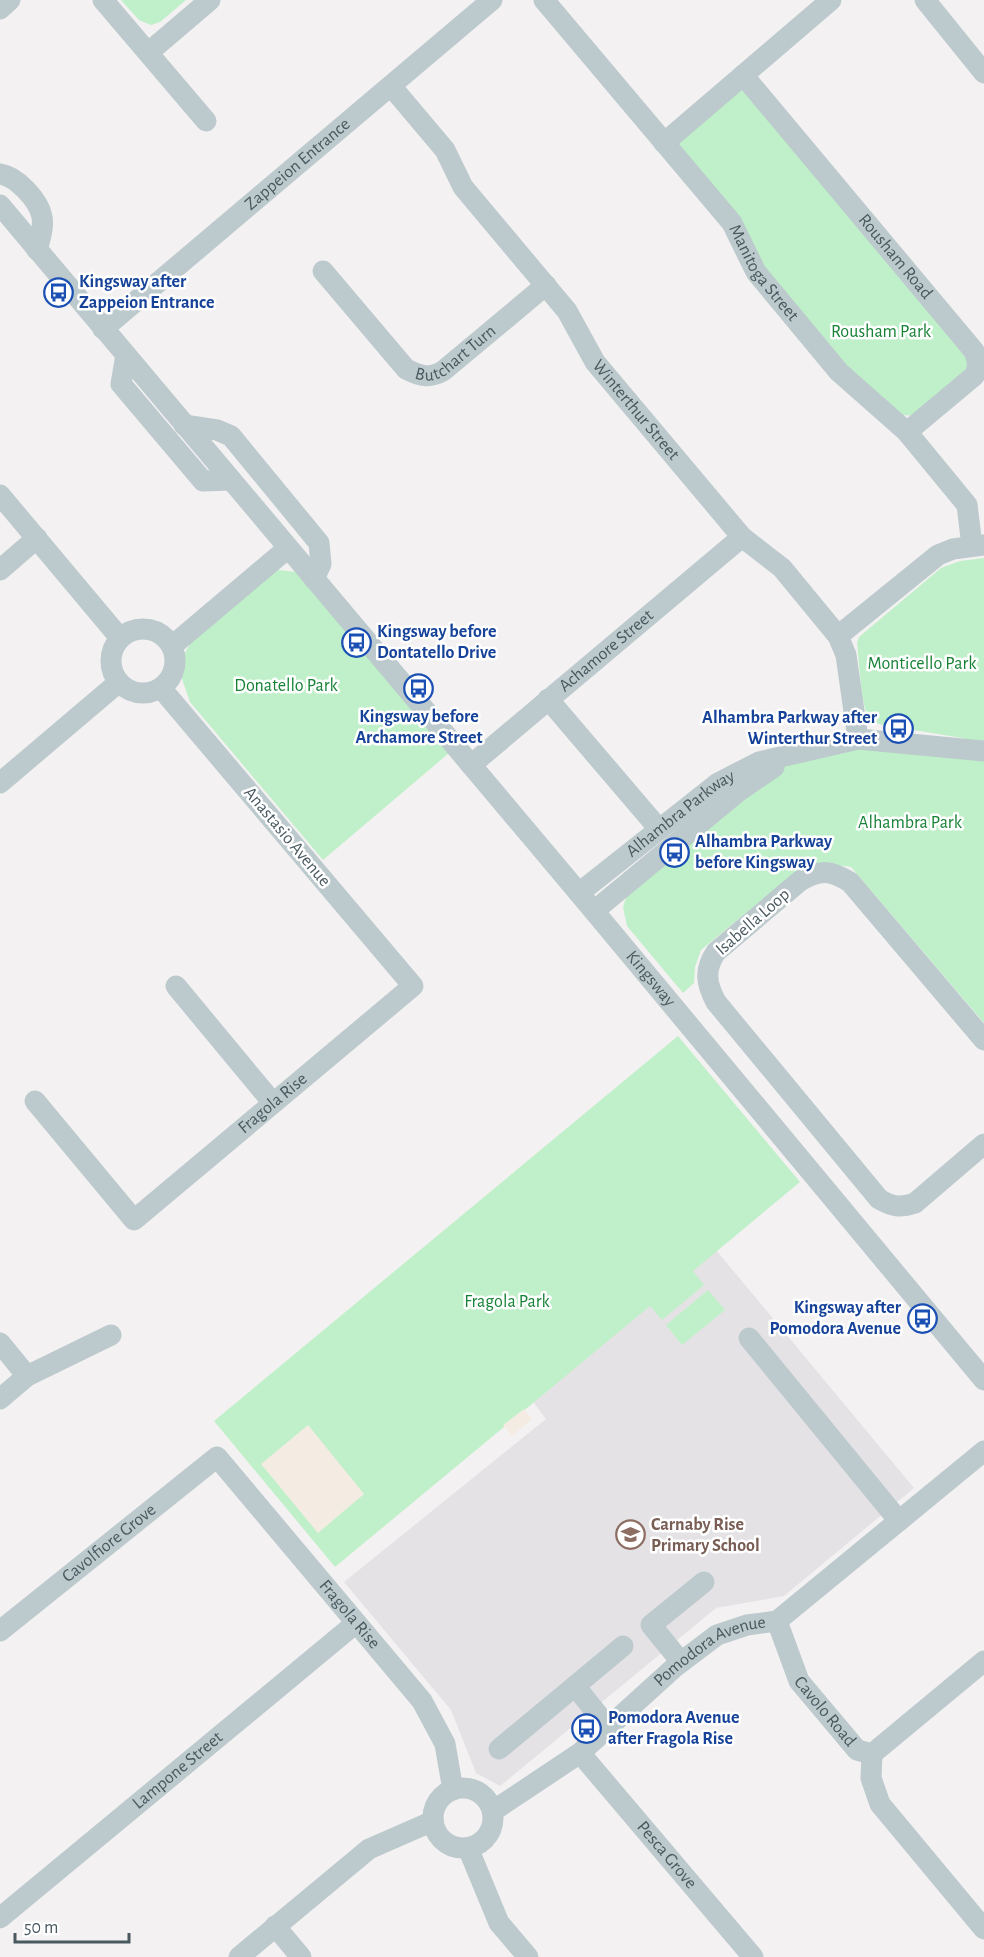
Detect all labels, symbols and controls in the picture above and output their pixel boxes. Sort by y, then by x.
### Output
street label: Zappeion Entrance [242,115,354,214]
street label: Rousham Road [855,211,936,303]
street label: Manitoga Street [725,222,802,325]
place label: Kingsway after Zappeion Entrance [79,273,215,312]
bus stop icon: Kingsway after Zappeion Entrance [42,276,74,308]
street label: Butchart Turn [413,322,499,385]
park label: Rousham Park [831,323,932,341]
street label: Winterthur Street [589,357,683,464]
street label: Achamore Street [556,606,657,696]
place label: Kingsway before Dontatello Drive [377,623,496,662]
bus stop icon: Kingsway before Dontatello Drive [340,626,372,658]
park label: Monticello Park [868,655,977,673]
bus stop icon: Kingsway before Archamore Street [403,672,435,704]
park label: Donatello Park [234,677,339,695]
place label: Kingsway before Archamore Street [355,708,483,747]
place label: Alhambra Parkway after Winterthur Street [702,709,878,748]
bus stop icon: Alhambra Parkway after Winterthur Street [882,712,914,744]
street label: Alhambra Parkway [623,767,738,861]
street label: Anastasio Avenue [240,784,334,890]
park label: Alhambra Park [858,814,963,832]
place label: Alhambra Parkway before Kingsway [695,833,833,872]
bus stop icon: Alhambra Parkway before Kingsway [658,836,690,868]
street label: Isabella Loop [713,885,793,959]
street label: Kingsway [622,948,679,1011]
street label: Fragola Rise [235,1070,311,1137]
park label: Fragola Park [464,1293,551,1311]
place label: Kingsway after Pomodora Avenue [770,1299,902,1338]
bus stop icon: Kingsway after Pomodora Avenue [906,1302,938,1334]
street label: Cavolfiore Grove [59,1501,159,1586]
place label: Carnaby Rise Primary School [651,1516,760,1555]
school or university icon: Carnaby Rise Primary School [614,1519,646,1551]
street label: Fragola Rise [316,1577,383,1653]
street label: Pomodora Avenue [651,1614,767,1690]
street label: Cavolo Road [790,1673,859,1750]
place label: Pomodora Avenue after Fragola Rise [608,1709,739,1748]
bus stop icon: Pomodora Avenue after Fragola Rise [571,1712,603,1744]
street label: Lampone Street [129,1728,227,1813]
street label: Pesca Grove [633,1818,700,1892]
scale bar [15,1906,129,1944]
text: 50 m [24,1919,58,1937]

